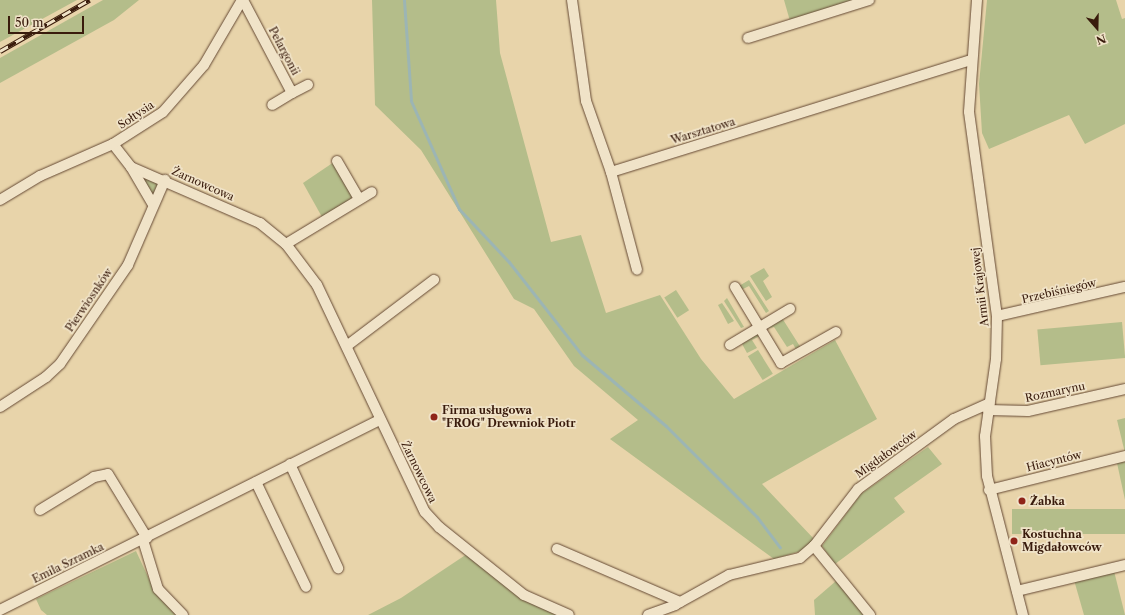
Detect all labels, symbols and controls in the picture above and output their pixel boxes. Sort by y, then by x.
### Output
scale bar [10,8,86,34]
north arrow [1077,8,1117,48]
text: 50 m [15,15,44,30]
street label: Pelargonii [266,25,302,77]
text: N [1094,31,1108,47]
street label: Sołtysia [116,98,156,132]
street label: Warsztatowa [669,115,737,147]
street label: Żarnowcowa [170,164,236,204]
street label: Armii Krajowej [969,247,991,327]
street label: Pierwiosnków [63,266,115,334]
street label: Przebiśniegów [1020,276,1098,306]
street label: Rozmarynu [1024,379,1086,405]
place label: Firma usługowa "FROG" Drewniok Piotr [442,404,576,430]
marker: Firma usługowa "FROG" Drewniok Piotr [429,412,439,422]
street label: Migdałowców [853,427,919,481]
street label: Żarnowcowa [398,439,440,505]
street label: Hiacyntów [1025,448,1083,474]
place label: Żabka [1030,494,1065,508]
marker: Żabka [1017,496,1027,506]
place label: Kostuchna Migdałowców [1022,528,1102,554]
marker: Kostuchna Migdałowców [1009,536,1019,546]
street label: Emila Szramka [30,540,106,586]

